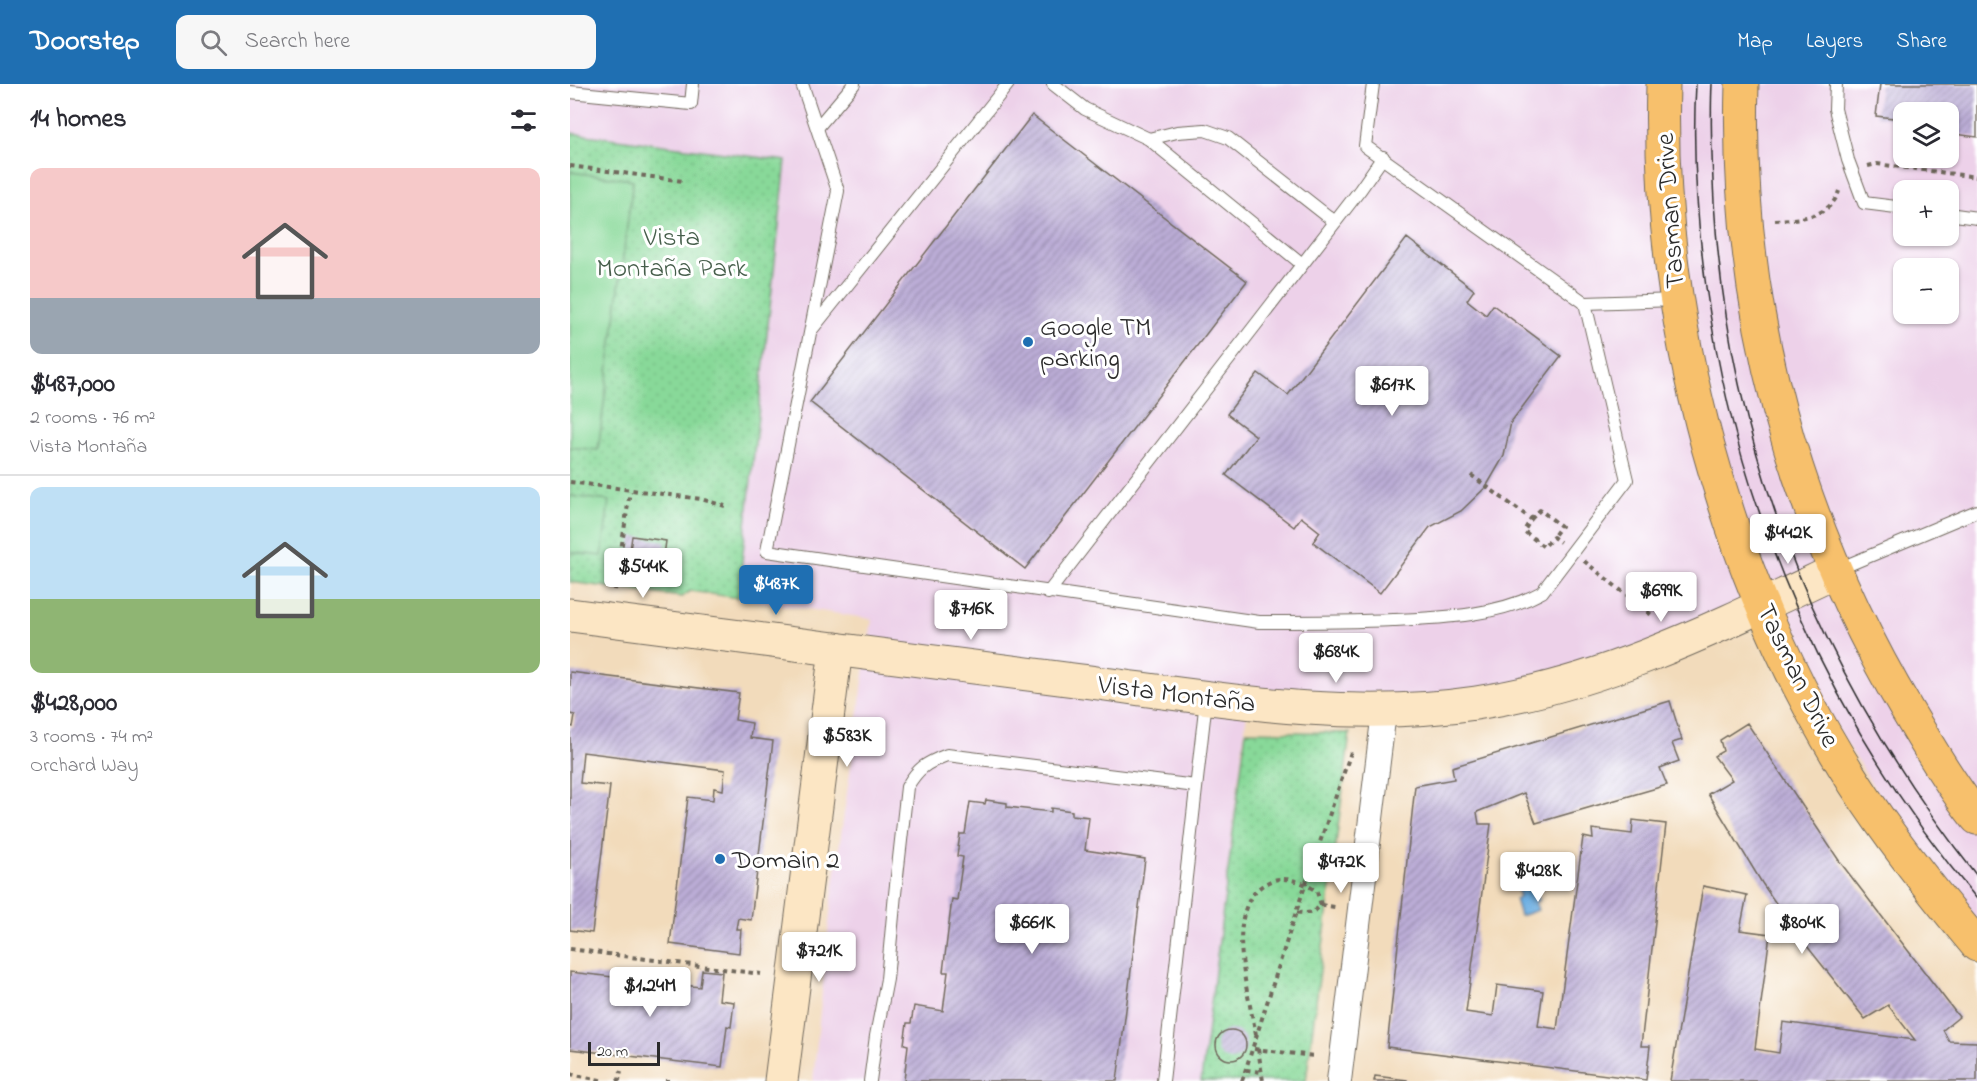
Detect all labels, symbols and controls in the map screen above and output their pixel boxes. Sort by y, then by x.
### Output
search box [176,15,596,69]
text: Doorstep [30,22,140,63]
icon: search [197,26,230,59]
text: Search here [245,26,350,58]
text: Map [1737,27,1773,57]
text: Layers [1806,27,1863,57]
text: Share [1896,27,1947,57]
text: 14 homes [30,101,126,139]
map controls [1893,102,1959,324]
button: layers [1893,102,1959,168]
icon: filters [507,104,540,137]
street label: Tasman Drive [1647,131,1696,290]
button: + [1893,180,1959,246]
icon: home [231,207,339,315]
park label: Vista Montaña Park [597,219,748,289]
button: − [1893,258,1959,324]
place label: Google TM parking [1040,309,1151,379]
marker: Google TM parking [1021,335,1035,349]
text: $487,000 [30,366,115,404]
pin: $617K [1350,366,1434,417]
text: $617K [1369,371,1415,400]
text: 2 rooms · 76 m² [30,404,155,433]
text: Vista Montaña [30,433,147,462]
pin: $442K [1746,514,1830,565]
text: $442K [1764,519,1812,548]
icon: home [231,526,339,634]
pin: $544K [601,548,685,599]
text: $544K [618,553,668,582]
pin: $487K [734,565,818,616]
text: $487K [753,570,799,599]
pin: $699K [1619,572,1703,623]
text: $699K [1640,577,1682,606]
pin: $716K [929,590,1013,641]
text: $716K [948,595,994,624]
street label: Tasman Drive [1745,598,1849,755]
pin: $684K [1294,633,1378,684]
text: $684K [1313,638,1359,667]
street label: Vista Montaña [1095,666,1258,724]
text: $428,000 [30,685,117,723]
pin: $583K [805,717,889,768]
text: $583K [823,722,872,751]
text: 3 rooms · 74 m² [30,723,153,752]
text: Orchard Way [30,752,138,781]
place label: Domain 2 [731,842,840,881]
pin: $472K [1299,843,1383,894]
text: $472K [1317,848,1365,877]
marker: Domain 2 [713,852,727,866]
pin: $428K [1496,852,1580,903]
text: $428K [1514,857,1562,886]
pin: $661K [990,904,1074,955]
pin: $804K [1760,904,1844,955]
text: $661K [1009,909,1055,938]
text: $804K [1779,909,1825,938]
pin: $721K [777,932,861,983]
text: $721K [796,937,842,966]
pin: $1.24M [601,967,699,1018]
text: $1.24M [624,972,676,1001]
scale bar [588,1039,660,1066]
text: 20 m [597,1040,628,1064]

